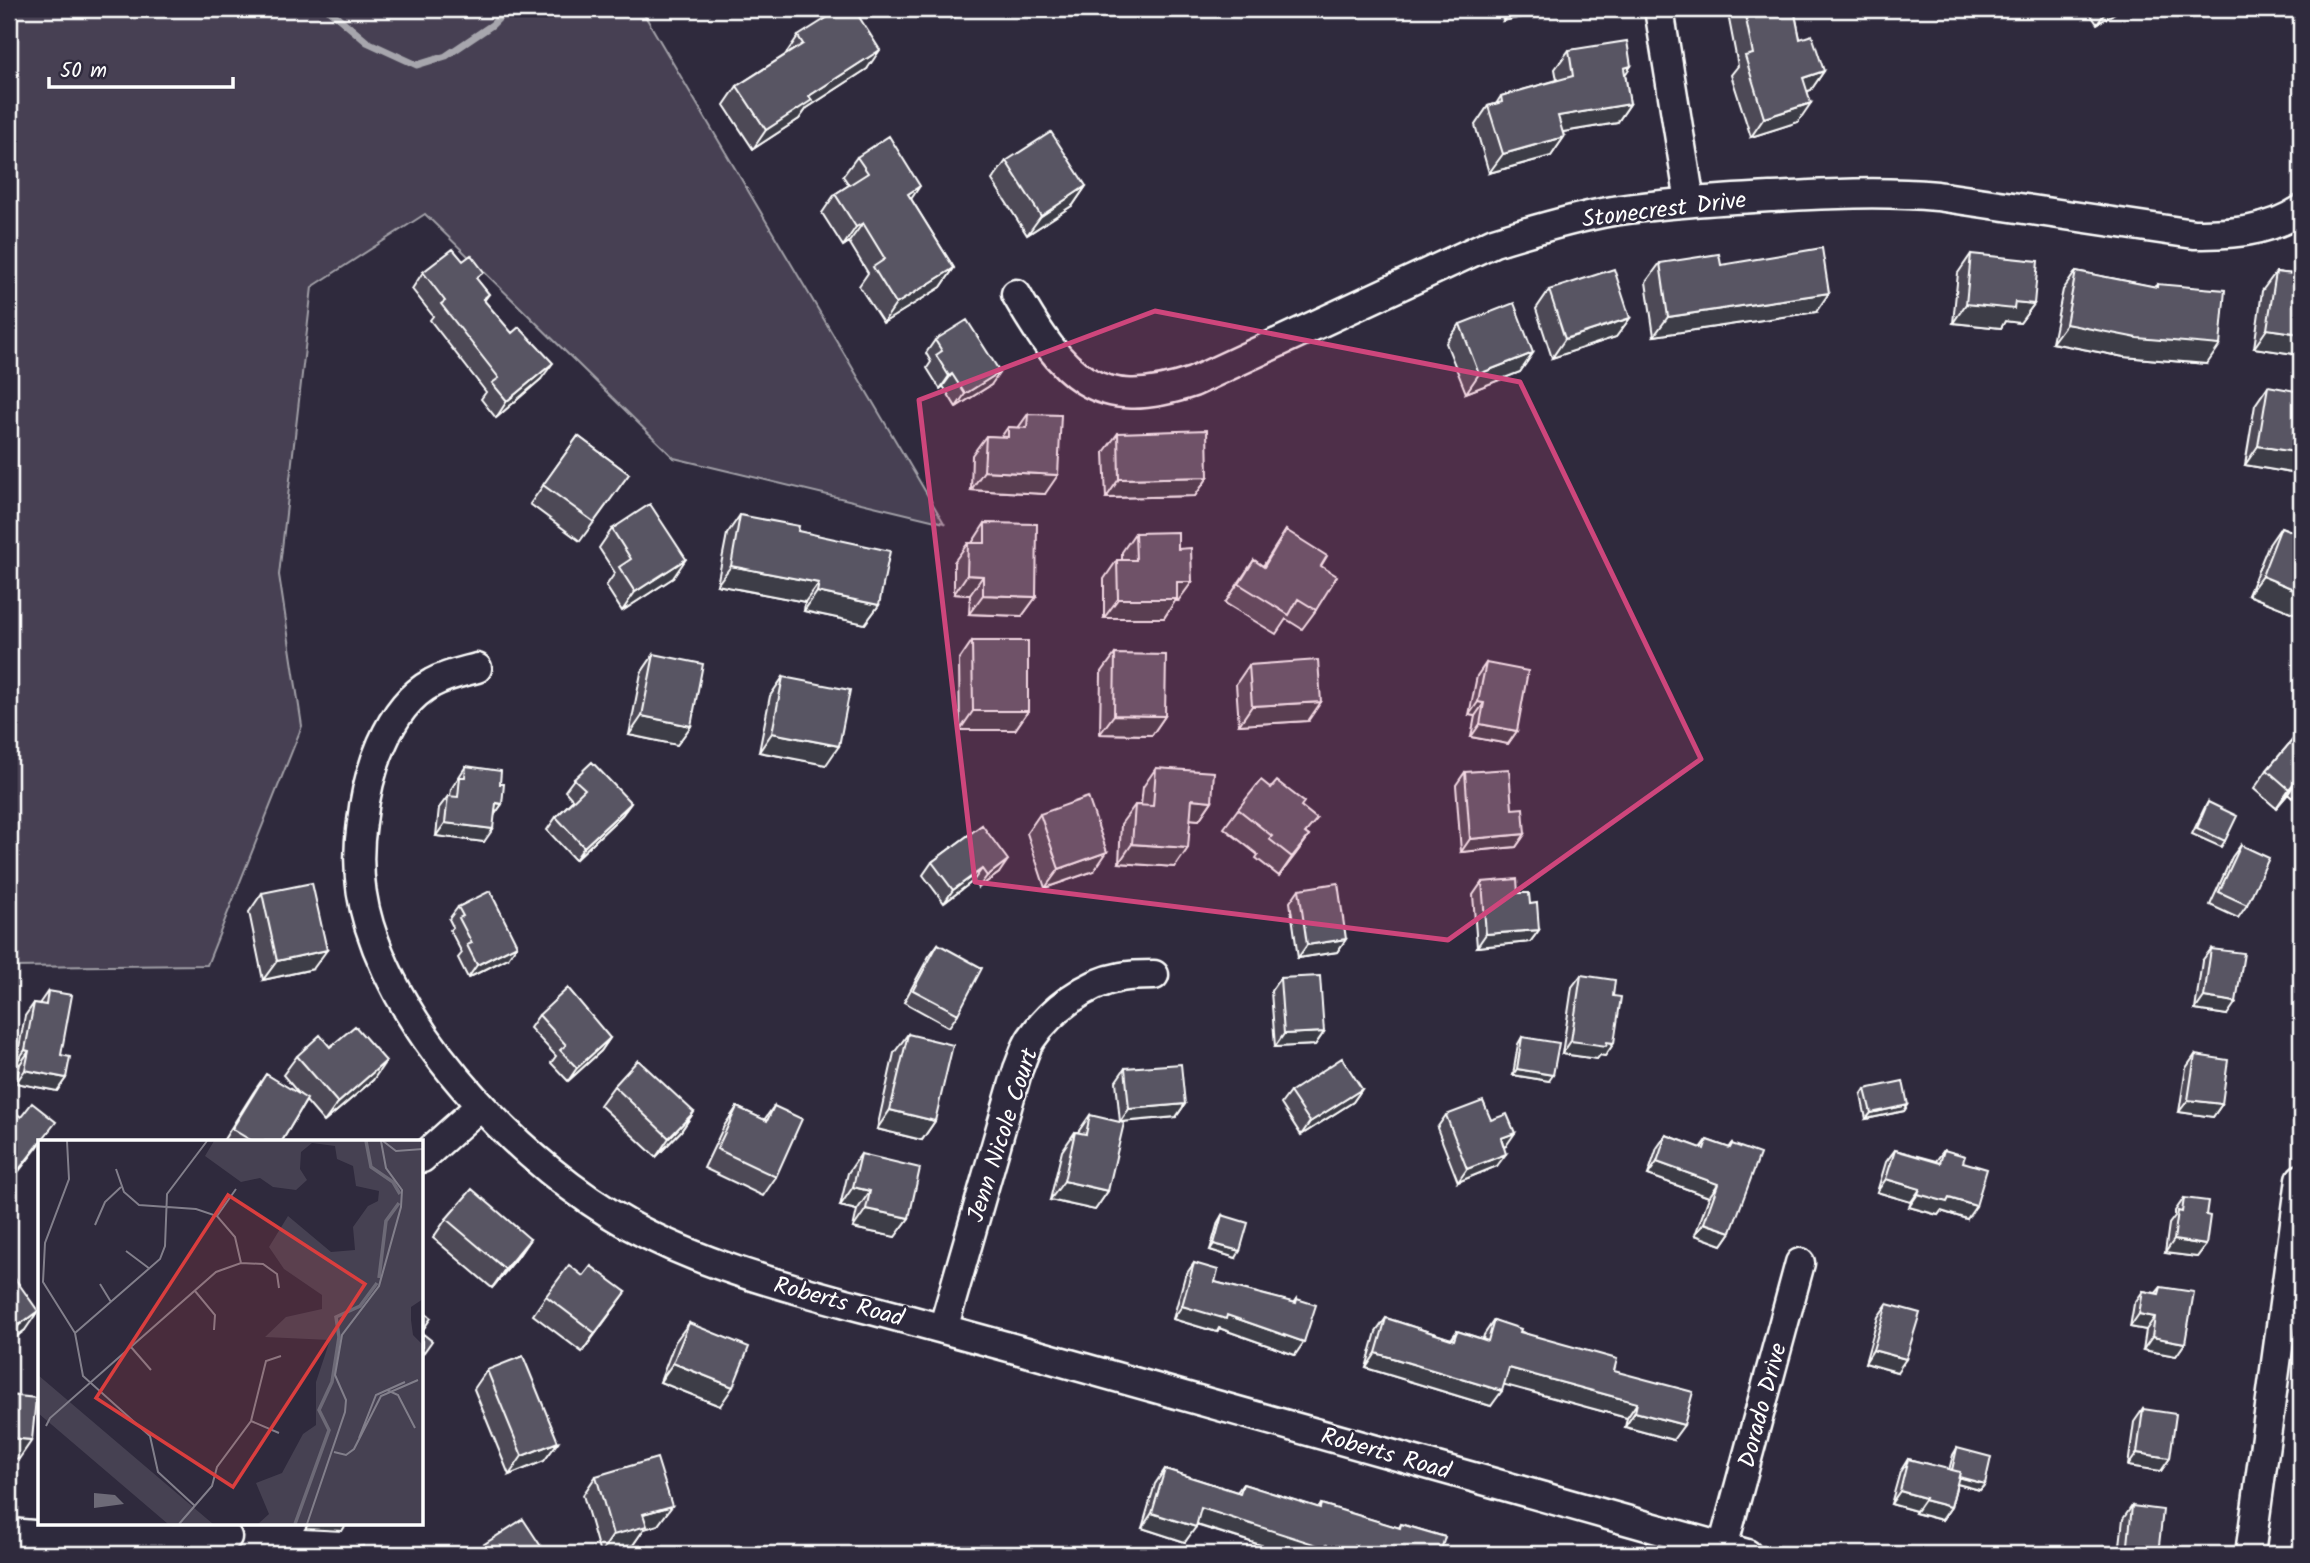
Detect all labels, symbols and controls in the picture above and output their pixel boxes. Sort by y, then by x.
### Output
scale bar [49,46,233,90]
text: 50 m [60,55,107,88]
street label: Stonecrest Drive [1580,181,1749,240]
street label: Jenn Nicole Court [957,1043,1050,1228]
inset map [38,1140,424,1524]
street label: Roberts Road [769,1266,909,1339]
street label: Dorado Drive [1728,1338,1799,1472]
street label: Roberts Road [1316,1417,1456,1492]

